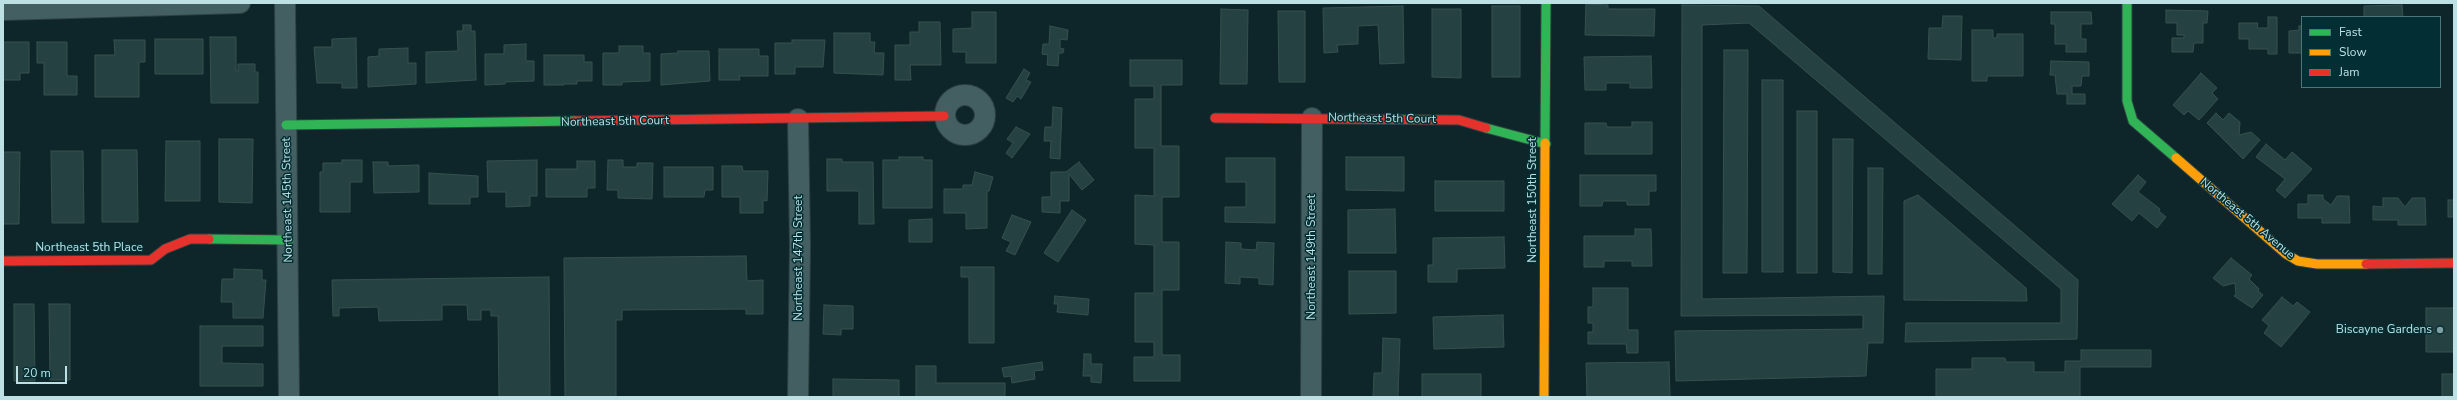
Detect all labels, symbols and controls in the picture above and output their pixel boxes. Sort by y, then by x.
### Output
legend [2301,16,2441,88]
text: Fast [2339,24,2362,40]
text: Slow [2339,44,2367,60]
text: Jam [2339,64,2360,80]
street label: Northeast 5th Court [1328,111,1436,127]
street label: Northeast 5th Court [561,114,669,130]
street label: Northeast 145th Street [280,137,296,263]
street label: Northeast 150th Street [1526,137,1540,263]
street label: Northeast 5th Avenue [2197,175,2297,263]
street label: Northeast 149th Street [1305,194,1319,320]
street label: Northeast 147th Street [792,195,806,321]
street label: Northeast 5th Place [35,241,143,255]
place label: Biscayne Gardens [2336,323,2432,337]
marker: Biscayne Gardens [2435,325,2445,335]
scale bar [18,358,69,384]
text: 20 m [23,365,51,381]

